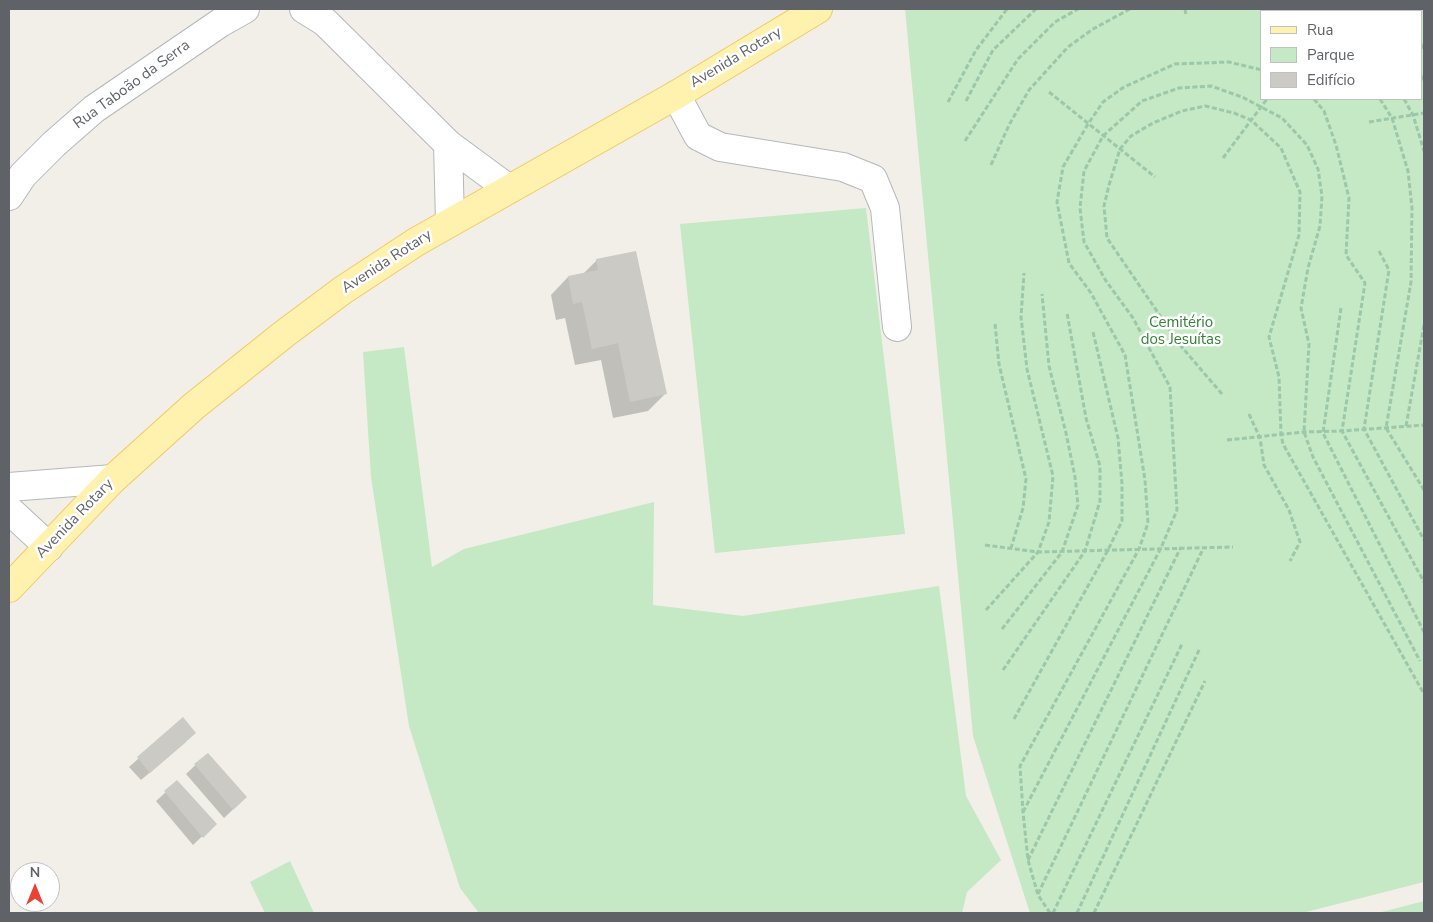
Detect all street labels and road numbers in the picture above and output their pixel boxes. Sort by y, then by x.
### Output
street label: Avenida Rotary [687,24,785,92]
street label: Rua Taboão da Serra [70,37,194,133]
street label: Avenida Rotary [339,226,435,298]
street label: Avenida Rotary [33,476,117,562]

